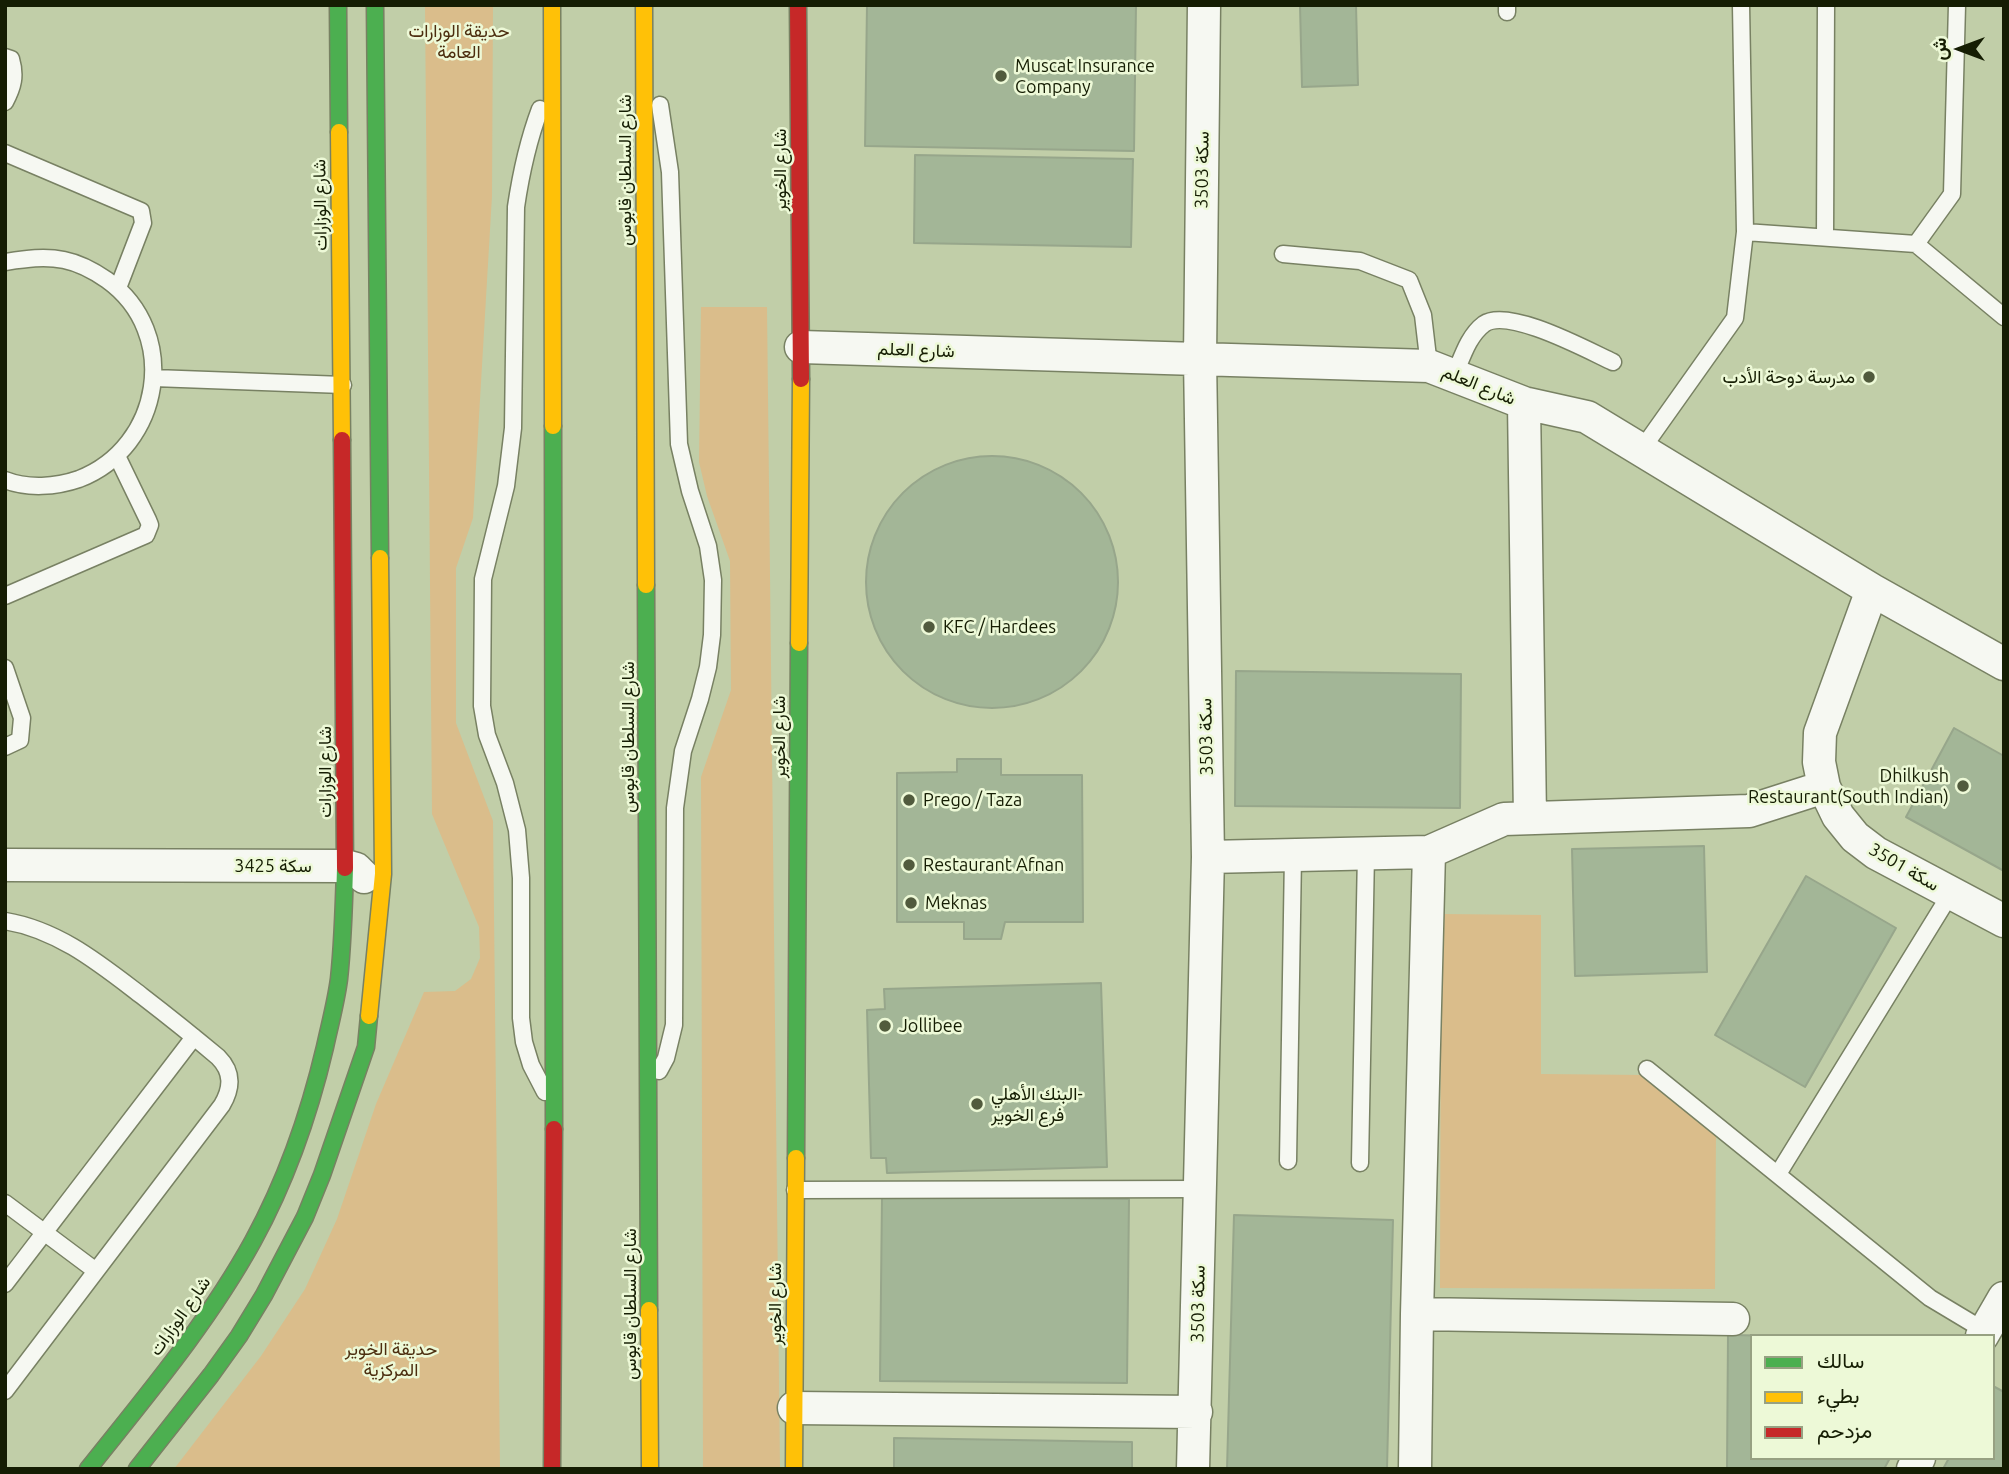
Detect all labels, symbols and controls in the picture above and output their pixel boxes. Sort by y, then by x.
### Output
north arrow [1925,14,1995,84]
park label: حديقة الوزارات العامة [409,20,509,62]
text: ش [1928,38,1950,60]
place label: Muscat Insurance Company [1015,55,1155,98]
marker: Muscat Insurance Company [993,68,1009,84]
street label: شارع السلطان قابوس [614,94,636,246]
street label: شارع الخوير [769,128,791,212]
street label: سكة 3503 [1191,131,1213,209]
street label: شارع الوزارات [308,159,332,251]
street label: شارع العلم [877,338,955,362]
street label: شارع العلم [1439,361,1519,409]
place label: مدرسة دوحة الأدب [1723,366,1855,388]
marker: مدرسة دوحة الأدب [1861,369,1877,385]
place label: KFC / Hardees [943,616,1056,638]
marker: KFC / Hardees [921,619,937,635]
street label: شارع السلطان قابوس [617,661,639,813]
street label: شارع الخوير [768,695,790,779]
street label: سكة 3503 [1195,698,1217,776]
street label: شارع الوزارات [314,726,336,818]
place label: Dhilkush Restaurant(South Indian) [1748,765,1949,808]
marker: Dhilkush Restaurant(South Indian) [1955,778,1971,794]
place label: Prego / Taza [923,789,1022,811]
marker: Prego / Taza [901,792,917,808]
street label: سكة 3501 [1865,838,1943,896]
place label: Restaurant Afnan [923,854,1064,876]
street label: سكة 3425 [234,855,312,877]
marker: Restaurant Afnan [901,857,917,873]
place label: Meknas [925,892,987,914]
marker: Meknas [903,895,919,911]
place label: Jollibee [899,1015,963,1037]
marker: Jollibee [877,1018,893,1034]
place label: البنك الأهلي- فرع الخوير [991,1083,1083,1126]
marker: البنك الأهلي- فرع الخوير [969,1096,985,1112]
street label: شارع السلطان قابوس [619,1228,641,1380]
street label: شارع الخوير [764,1262,786,1346]
street label: سكة 3503 [1187,1265,1209,1343]
street label: شارع الوزارات [145,1272,215,1360]
legend [1750,1334,1995,1460]
park label: حديقة الخوير المركزية [345,1338,437,1380]
text: سالك [1817,1348,1864,1372]
text: بطيء [1817,1383,1860,1407]
text: مزدحم [1817,1418,1872,1442]

